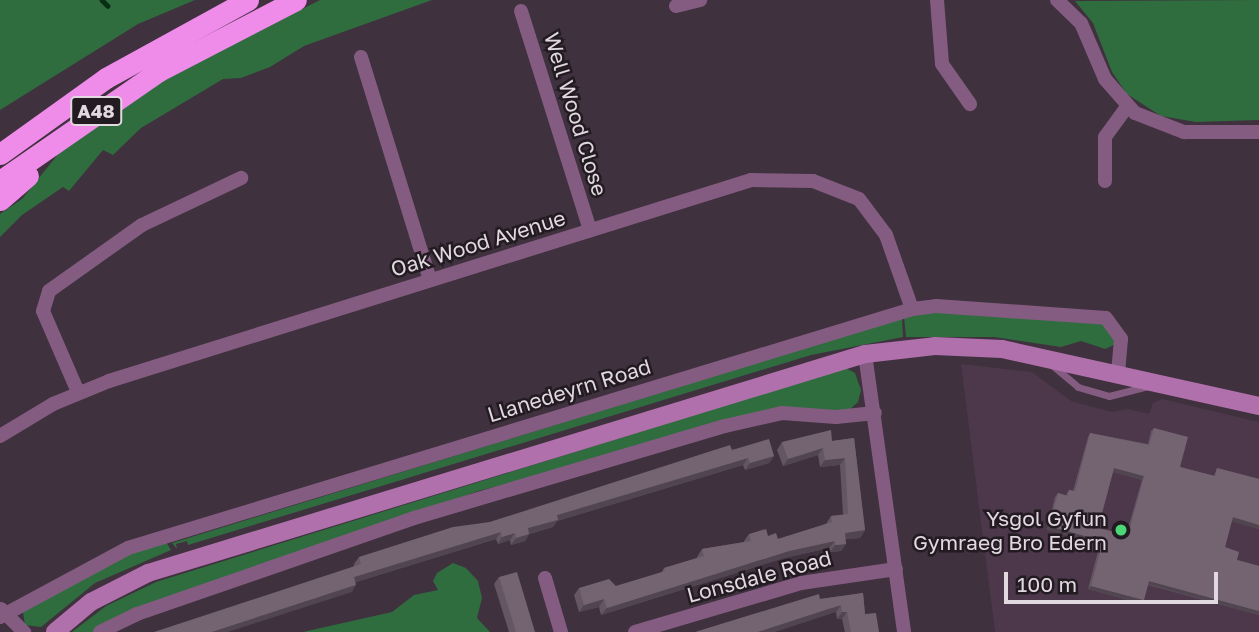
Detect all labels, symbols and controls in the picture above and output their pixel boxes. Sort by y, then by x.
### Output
street label: Well Wood Close [539,29,613,199]
road number: A48 [70,96,122,127]
street label: Oak Wood Avenue [388,204,568,282]
street label: Llanedeyrn Road [484,353,654,427]
place label: Ysgol Gyfun Gymraeg Bro Edern [913,505,1107,555]
marker: Ysgol Gyfun Gymraeg Bro Edern [1113,522,1129,538]
street label: Lonsdale Road [684,545,834,607]
scale bar [1007,558,1220,602]
text: 100 m [1017,571,1077,597]

